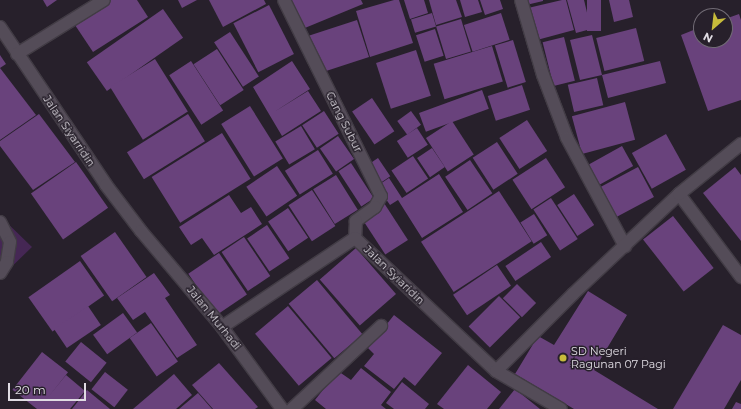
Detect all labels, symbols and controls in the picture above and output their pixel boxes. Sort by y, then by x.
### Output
north arrow [693,8,733,48]
text: N [701,29,715,46]
street label: Gang Subur [323,89,365,155]
street label: Jalan Siyarridin [40,93,98,169]
street label: Jalan Syiaridin [361,243,427,307]
street label: Jalan Murhadi [184,283,244,353]
place label: SD Negeri Ragunan 07 Pagi [571,345,666,371]
marker: SD Negeri Ragunan 07 Pagi [558,353,568,363]
scale bar [10,375,88,401]
text: 20 m [15,382,46,397]

